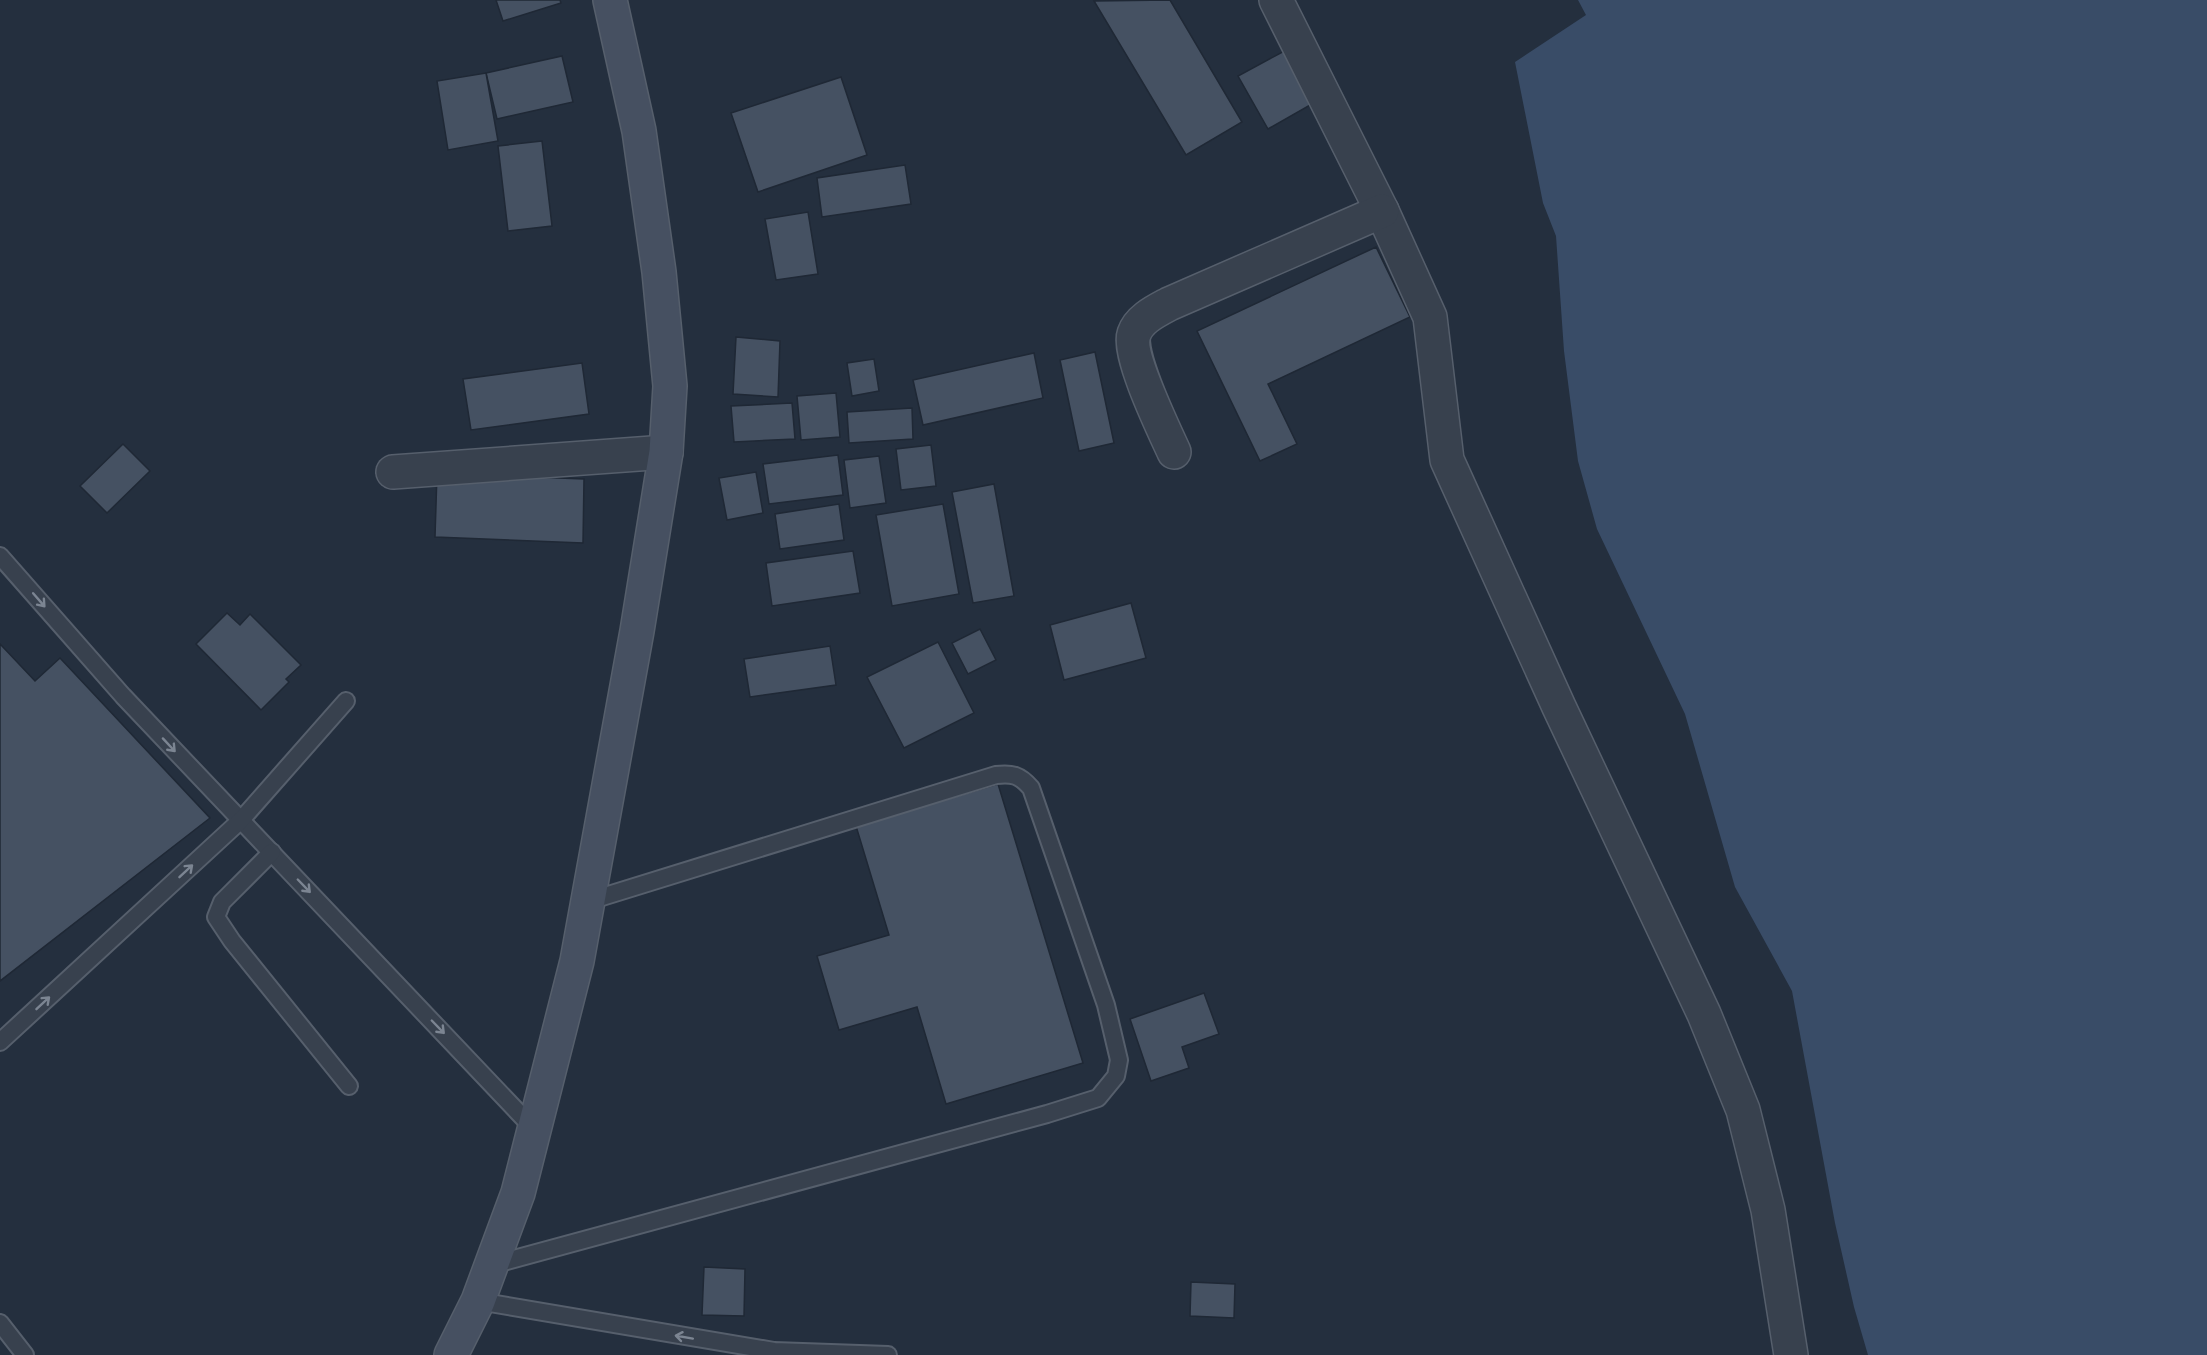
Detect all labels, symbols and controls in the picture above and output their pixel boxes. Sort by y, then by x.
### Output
one-way arrow [32,592,46,607]
one-way arrow [162,737,176,752]
one-way arrow [179,863,194,878]
one-way arrow [297,879,311,894]
one-way arrow [35,996,50,1010]
one-way arrow [431,1020,446,1035]
one-way arrow [675,1331,694,1342]

